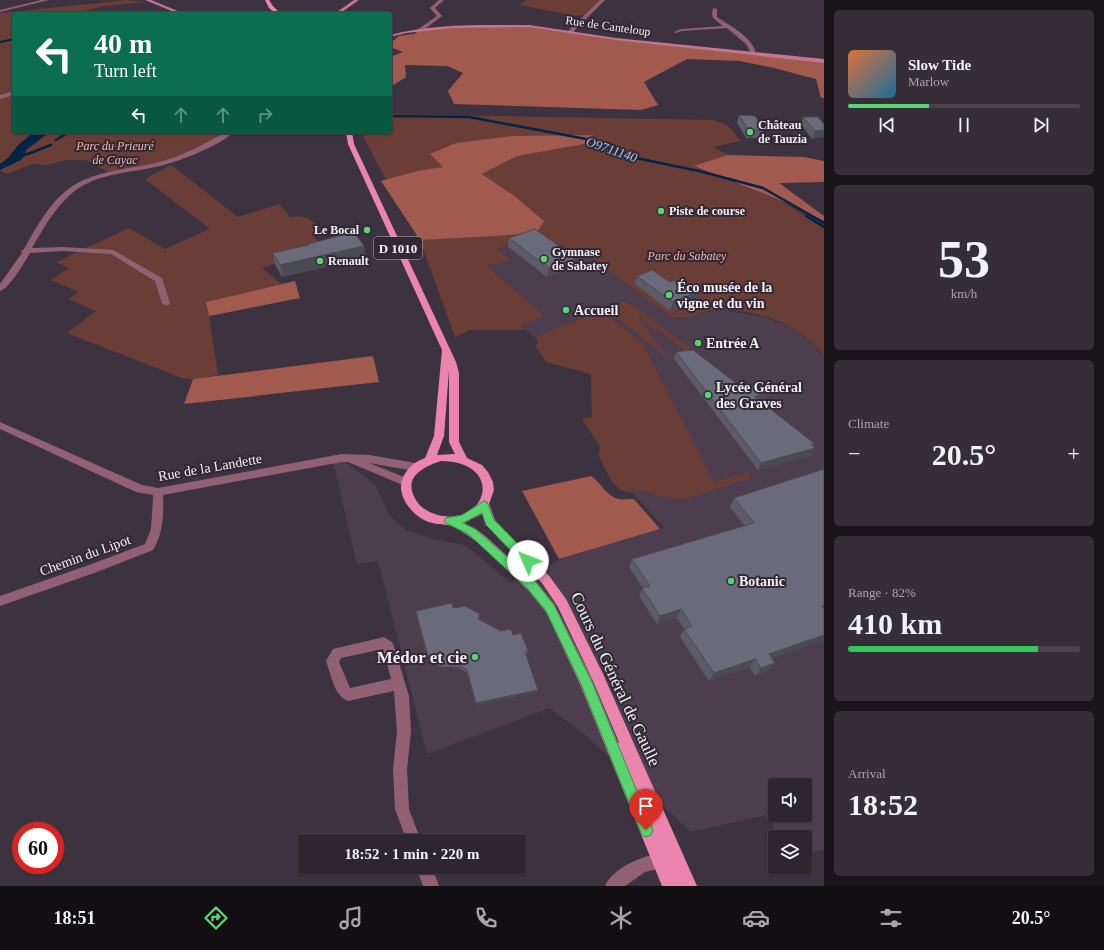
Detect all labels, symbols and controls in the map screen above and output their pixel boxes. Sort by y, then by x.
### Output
street label: Rue de Canteloup [564,13,652,39]
icon: left [28,28,80,80]
text: 40 m [94,28,152,59]
text: Slow Tide [908,57,971,73]
text: Turn left [94,61,157,81]
text: Marlow [908,74,949,89]
icon: left [128,104,150,126]
icon: ahead [170,104,192,126]
icon: ahead [212,104,234,126]
icon: right [254,104,276,126]
icon: previous [876,114,898,136]
icon: pause [953,114,975,136]
icon: next [1030,114,1052,136]
place label: Château de Tauzia [758,118,807,146]
marker: Château de Tauzia [745,127,755,137]
water label: O9711140 [584,134,640,165]
park label: Parc du Prieuré de Cayac [75,139,154,167]
place label: Piste de course [669,204,746,218]
marker: Piste de course [656,206,666,216]
place label: Le Bocal [314,223,360,237]
marker: Le Bocal [362,225,372,235]
text: 53 [938,231,990,288]
road number: D 1010 [374,237,422,259]
place label: Gymnase de Sabatey [552,245,608,273]
park label: Parc du Sabatey [647,249,727,263]
place label: Renault [328,254,369,268]
marker: Gymnase de Sabatey [539,254,549,264]
marker: Renault [315,256,325,266]
place label: Éco musée de la vigne et du vin [677,279,772,311]
text: km/h [951,286,977,301]
marker: Éco musée de la vigne et du vin [664,290,674,300]
place label: Accueil [574,303,618,318]
marker: Accueil [561,305,571,315]
place label: Entrée A [706,336,760,351]
marker: Entrée A [693,338,703,348]
place label: Lycée Général des Graves [716,380,802,411]
marker: Lycée Général des Graves [703,390,713,400]
text: Climate [848,416,889,431]
text: 20.5° [932,438,996,471]
text: − [848,441,860,466]
text: + [1068,441,1080,466]
street label: Rue de la Landette [157,451,263,484]
street label: Chemin du Lipot [38,532,133,579]
position arrow [507,540,549,582]
place label: Botanic [739,574,785,589]
marker: Botanic [726,576,736,586]
text: Range · 82% [848,585,916,600]
street label: Cours du Général de Gaulle [567,589,664,769]
text: 410 km [848,607,942,640]
place label: Médor et cie [377,648,467,667]
marker: Médor et cie [470,652,480,662]
text: Arrival [848,766,886,781]
map controls [768,778,812,874]
button: sound [768,778,812,822]
text: 18:52 [848,788,918,821]
pin [629,789,663,830]
icon: arrive [635,795,657,817]
speed limit sign: 60 [12,822,64,874]
button: layers [768,830,812,874]
text: 18:52 · 1 min · 220 m [345,846,480,862]
icon: directions [202,904,230,932]
icon: music [337,904,365,932]
icon: phone [472,904,500,932]
icon: climate [607,904,635,932]
icon: car [742,904,770,932]
icon: filters [877,904,905,932]
text: 18:51 [53,908,95,928]
text: 20.5° [1012,908,1051,928]

